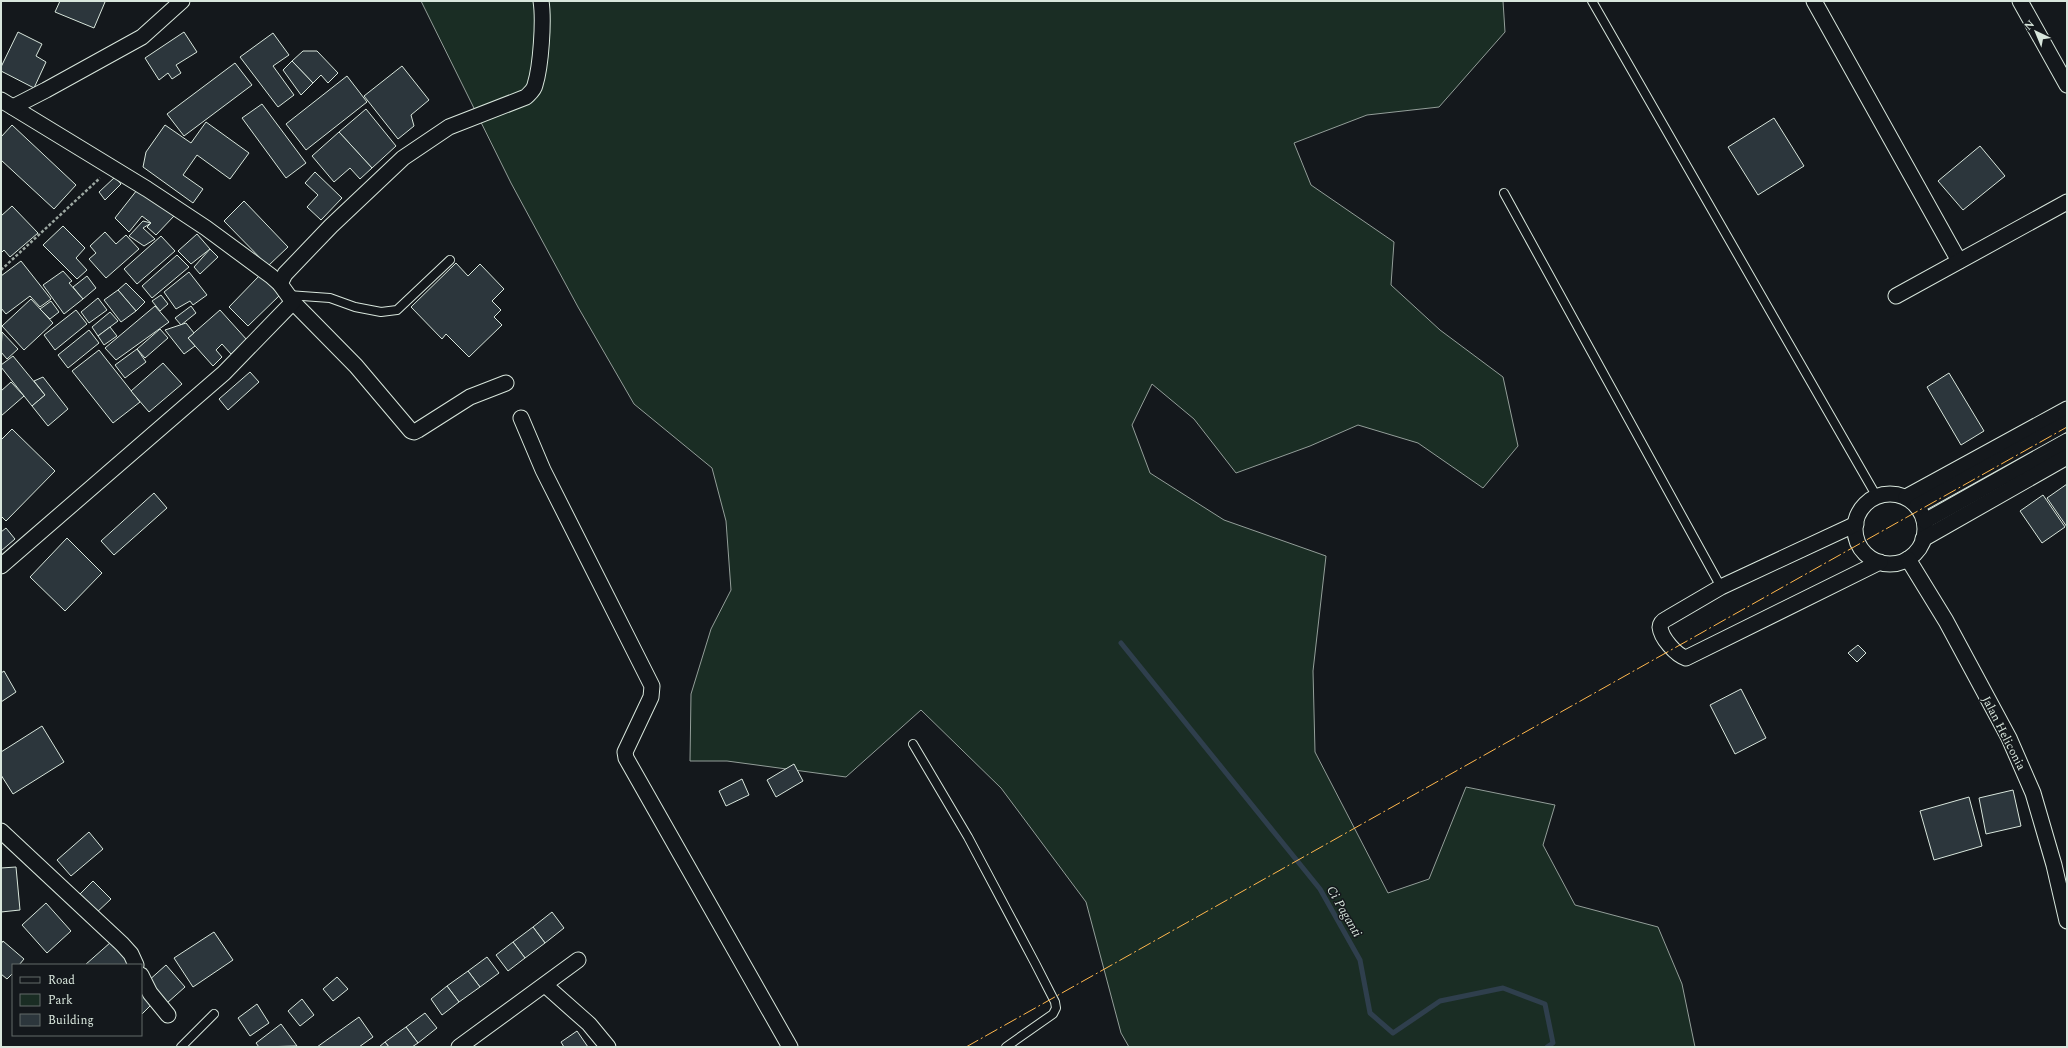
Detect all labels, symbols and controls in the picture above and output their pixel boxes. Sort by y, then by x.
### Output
north arrow [2016,12,2056,52]
text: N [2020,16,2039,34]
street label: Jalan Heliconia [1977,693,2030,774]
water label: Ci Paganti [1321,882,1367,941]
legend [12,964,142,1036]
text: Road [48,971,75,990]
text: Park [48,991,73,1010]
text: Building [48,1011,94,1030]

